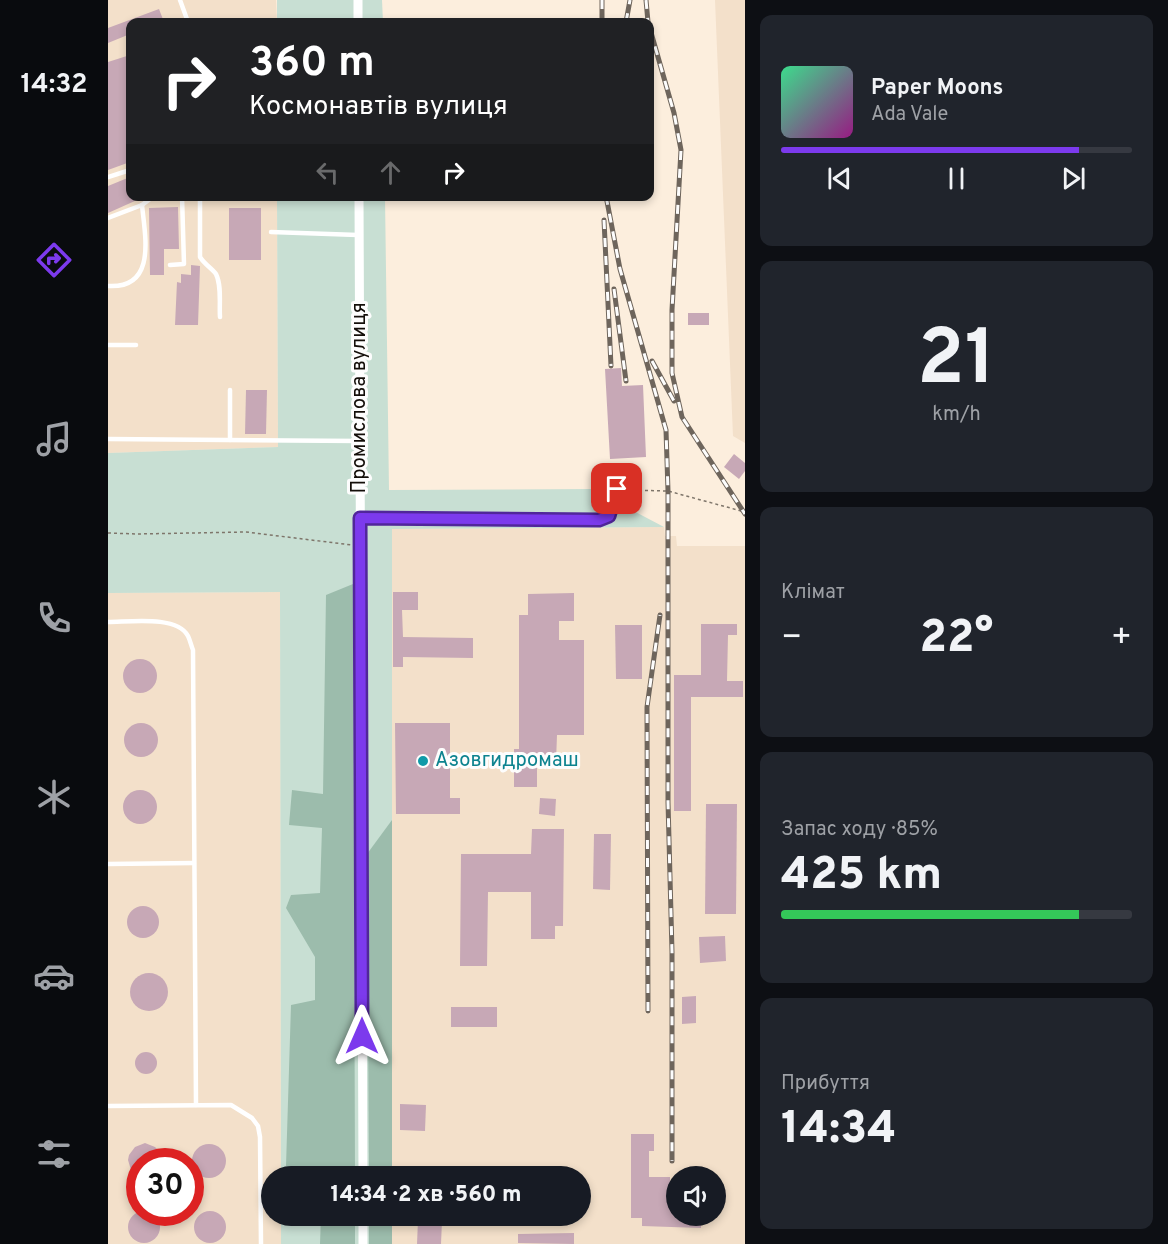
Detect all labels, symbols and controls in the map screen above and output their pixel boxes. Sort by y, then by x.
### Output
text: 360 m [249,38,375,91]
icon: right [150,42,228,120]
text: 14:32 [21,68,87,102]
text: Paper Moons [871,75,1003,102]
text: Космонавтів вулиця [249,90,508,124]
text: Ada Vale [871,102,948,128]
icon: left [311,156,344,189]
icon: ahead [374,156,407,189]
icon: right [437,156,470,189]
icon: previous [823,162,856,195]
icon: pause [940,162,973,195]
icon: next [1057,162,1090,195]
icon: directions [33,239,75,281]
street label: Промислова вулиця [347,302,373,494]
text: 21 [917,313,996,412]
text: km/h [932,402,981,428]
icon: music [33,418,75,460]
pin [591,463,642,514]
icon: arrive [600,472,633,505]
text: Клімат [781,580,845,606]
icon: phone [33,597,75,639]
text: 22° [920,611,993,668]
text: − [781,618,802,660]
text: + [1111,618,1132,660]
place label: Азовгидромаш [435,748,579,774]
marker: Азовгидромаш [416,754,430,768]
icon: climate [33,776,75,818]
text: Запас ходу · 85% [781,817,938,843]
text: 425 km [781,848,942,905]
icon: car [33,955,75,997]
position arrow [330,1004,394,1068]
text: Прибуття [781,1071,870,1097]
text: 14:34 [781,1102,896,1159]
icon: filters [33,1133,75,1175]
speed limit sign: 30 [126,1148,204,1226]
map controls [666,1166,726,1226]
button: sound [666,1166,726,1226]
text: 14:34 · 2 хв · 560 m [330,1182,522,1209]

